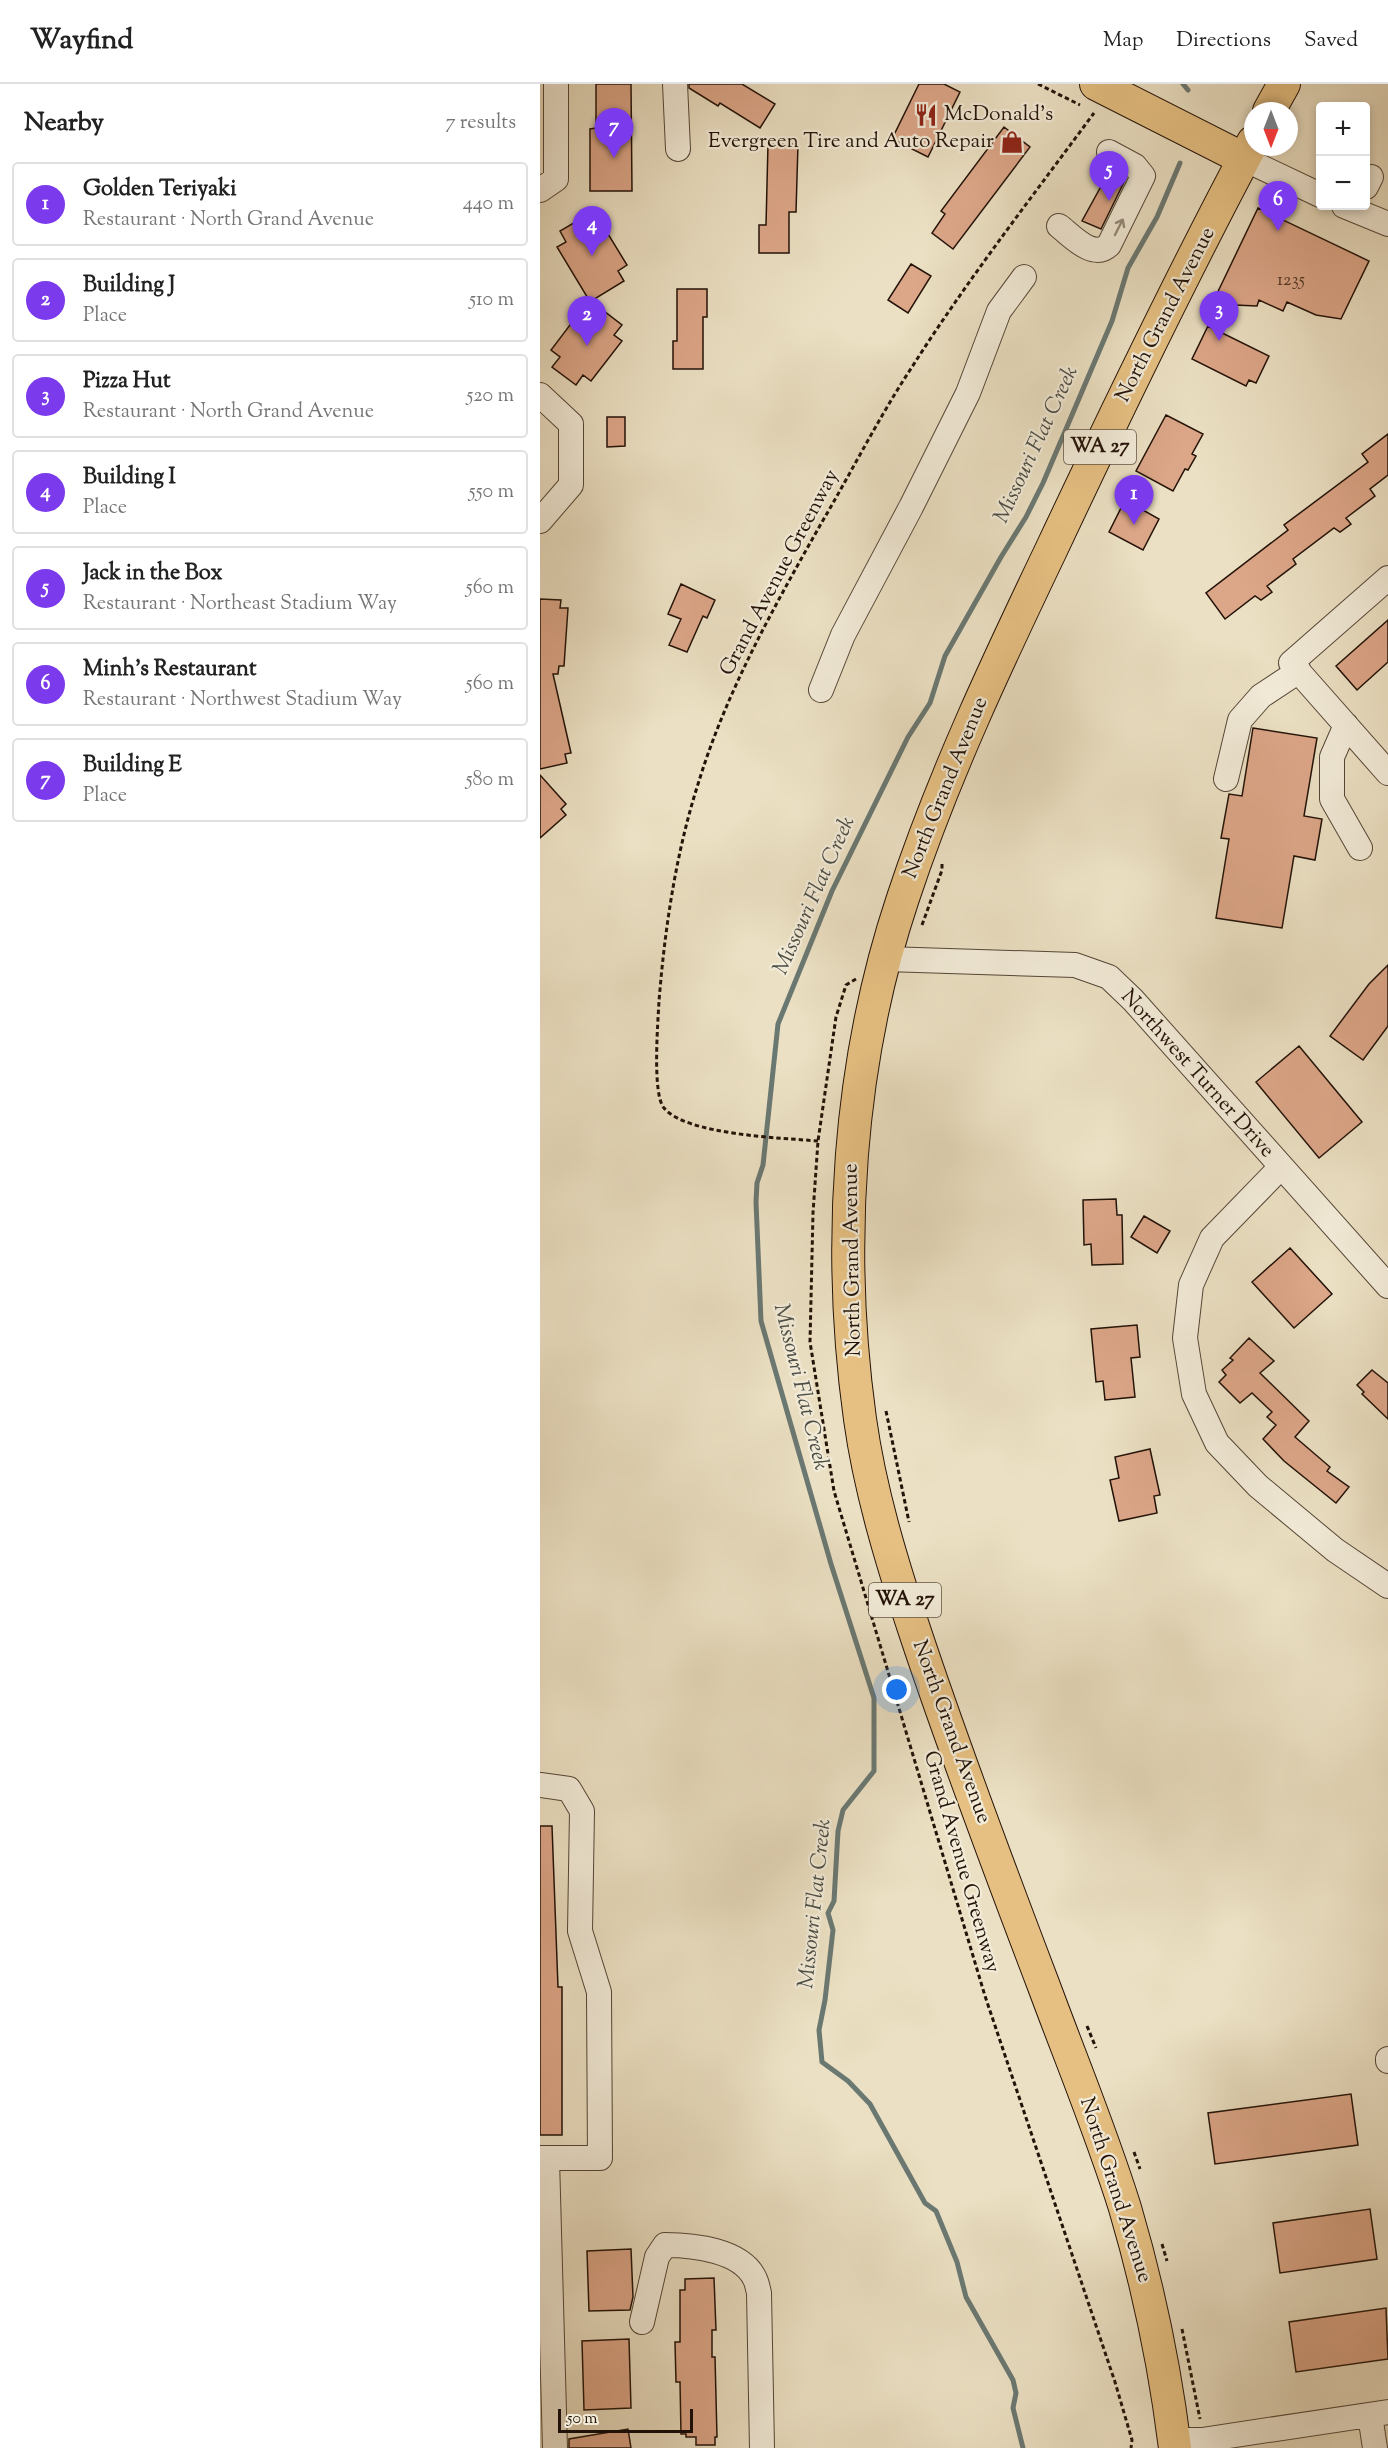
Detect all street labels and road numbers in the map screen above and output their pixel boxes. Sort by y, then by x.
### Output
street label: North Grand Avenue [1109,222,1223,408]
road number: WA 27 [1064,430,1136,464]
street label: Grand Avenue Greenway [713,464,847,682]
street label: North Grand Avenue [896,693,996,883]
street label: Northwest Turner Drive [1113,983,1281,1165]
street label: North Grand Avenue [836,1163,870,1357]
road number: WA 27 [869,1583,941,1617]
street label: North Grand Avenue [904,1636,998,1828]
street label: Grand Avenue Greenway [915,1747,1007,1977]
street label: North Grand Avenue [1071,2093,1159,2287]

